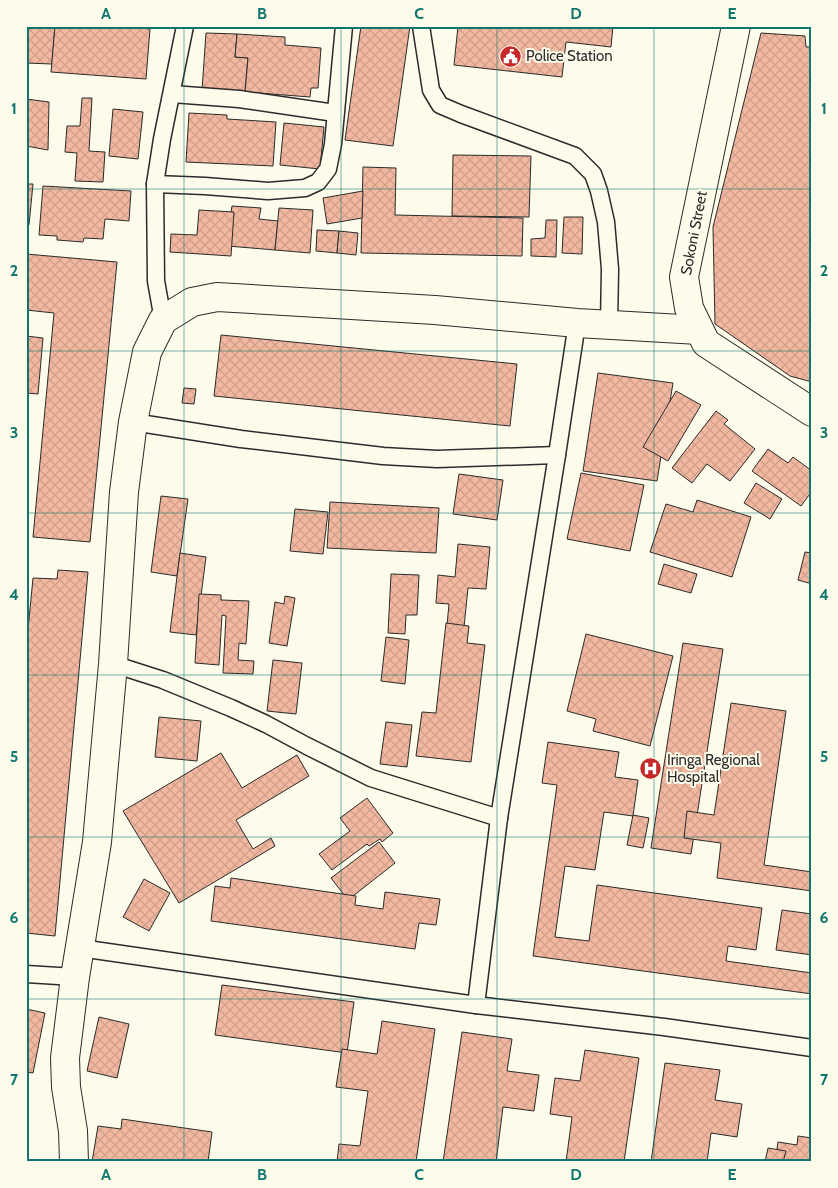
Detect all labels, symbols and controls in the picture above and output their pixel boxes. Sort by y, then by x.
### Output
text: A [101,4,111,23]
text: B [257,4,267,23]
text: C [414,4,424,23]
text: D [570,4,582,23]
text: E [727,4,737,23]
public building icon: Police Station [498,44,522,68]
place label: Police Station [526,47,613,65]
text: 1 [11,99,17,118]
text: 1 [821,99,827,118]
street label: Sokoni Street [677,189,711,277]
text: 2 [10,261,18,280]
text: 2 [820,261,828,280]
text: 3 [10,423,18,442]
text: 3 [820,423,828,442]
text: 4 [9,585,19,604]
text: 4 [819,585,829,604]
text: 5 [10,747,18,766]
text: 5 [820,747,828,766]
place label: Iringa Regional Hospital [667,751,760,786]
hospital icon: Iringa Regional Hospital [639,757,663,781]
text: 6 [10,908,19,927]
text: 6 [820,908,829,927]
text: 7 [10,1070,19,1089]
text: 7 [820,1070,829,1089]
text: A [101,1165,111,1184]
text: B [257,1165,267,1184]
text: C [414,1165,424,1184]
text: D [570,1165,582,1184]
text: E [727,1165,737,1184]

